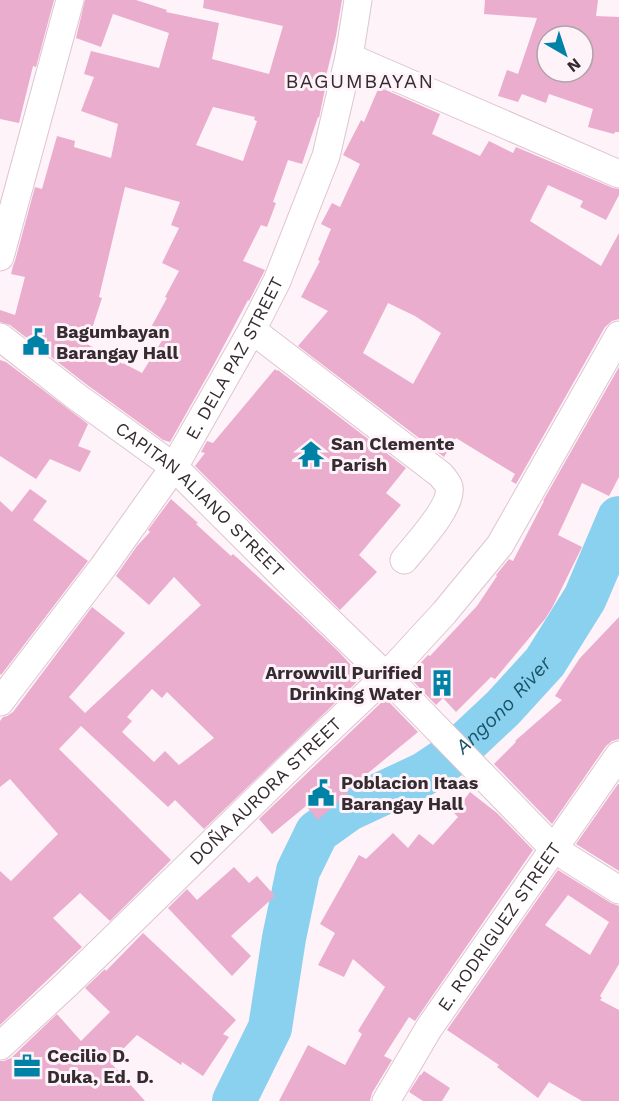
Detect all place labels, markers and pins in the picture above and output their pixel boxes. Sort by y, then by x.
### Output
place label: Bagumbayan Barangay Hall [56,321,178,363]
public building icon: Bagumbayan Barangay Hall [21,327,51,357]
place label: San Clemente Parish [331,433,455,475]
temple icon: San Clemente Parish [296,439,326,469]
place label: Arrowvill Purified Drinking Water [265,662,422,704]
building icon: Arrowvill Purified Drinking Water [427,668,457,698]
place label: Poblacion Itaas Barangay Hall [341,772,479,814]
public building icon: Poblacion Itaas Barangay Hall [306,778,336,808]
place label: Cecilio D. Duka, Ed. D. [47,1045,154,1087]
office icon: Cecilio D. Duka, Ed. D. [12,1051,42,1081]

